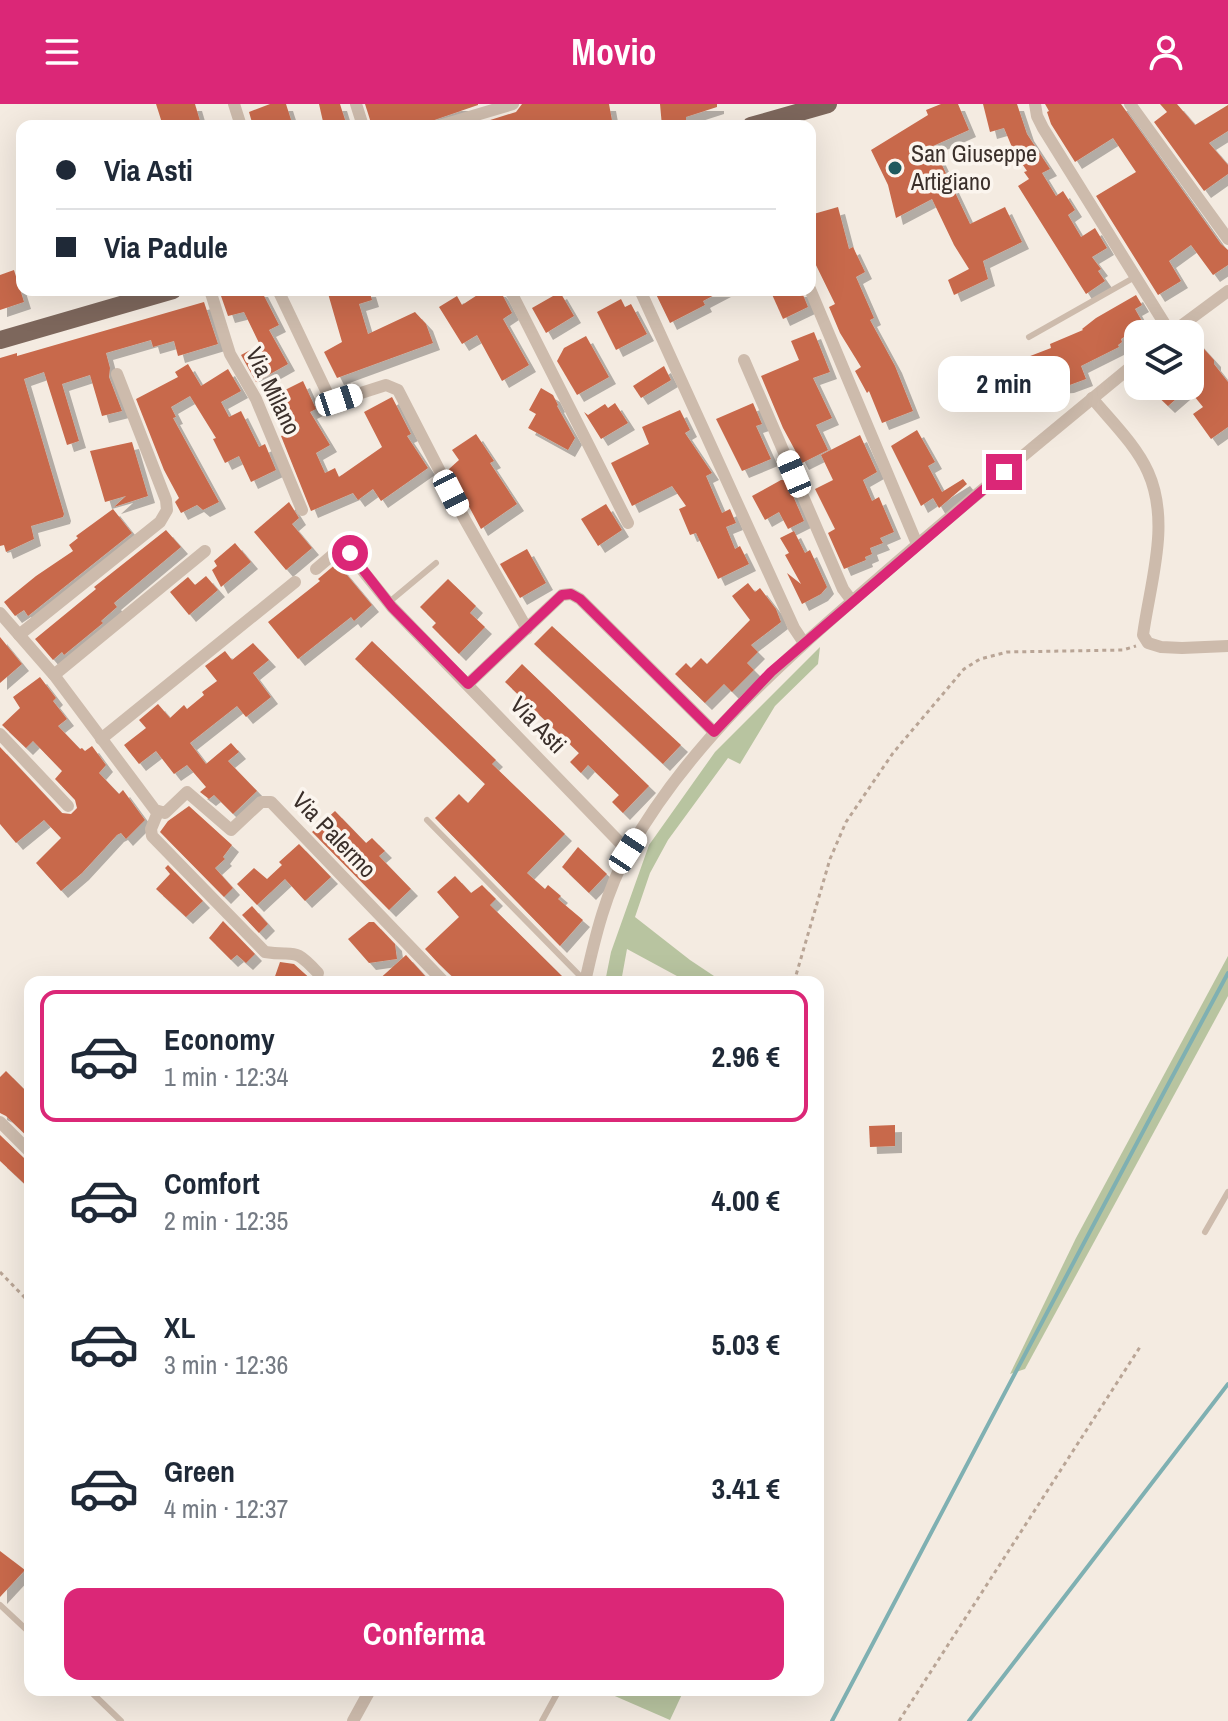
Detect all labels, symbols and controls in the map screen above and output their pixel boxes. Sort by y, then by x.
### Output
text: Movio [571,28,657,76]
icon: menu [40,30,84,74]
icon: person [1144,30,1188,74]
place label: San Giuseppe Artigiano [910,137,1037,197]
text: Via Asti [104,150,193,190]
marker: San Giuseppe Artigiano [886,159,904,177]
text: Via Padule [104,227,228,267]
map controls [1124,320,1204,400]
button: layers [1124,320,1204,400]
street label: Via Milano [239,341,309,440]
callout: 2 min [938,356,1070,412]
text: 2 min [976,366,1032,401]
car [312,381,366,419]
car [774,447,814,501]
route end [986,454,1022,490]
car [429,466,473,520]
route start [332,535,368,571]
street label: Via Asti [504,689,574,760]
street label: Via Palermo [286,784,384,884]
car [605,824,651,878]
text: Economy [164,1019,275,1059]
icon: car [68,1020,140,1092]
text: 2.96 € [712,1036,780,1076]
text: 1 min · 12:34 [164,1059,288,1094]
text: Comfort [164,1163,260,1203]
icon: car [68,1164,140,1236]
text: 4.00 € [712,1180,780,1220]
text: 2 min · 12:35 [164,1203,288,1238]
text: XL [164,1307,195,1347]
icon: car [68,1308,140,1380]
text: 5.03 € [712,1324,780,1364]
text: 3 min · 12:36 [164,1347,288,1382]
text: Green [164,1451,235,1491]
icon: car [68,1452,140,1524]
text: 3.41 € [712,1468,780,1508]
text: 4 min · 12:37 [164,1491,288,1526]
button: Conferma [64,1588,784,1680]

